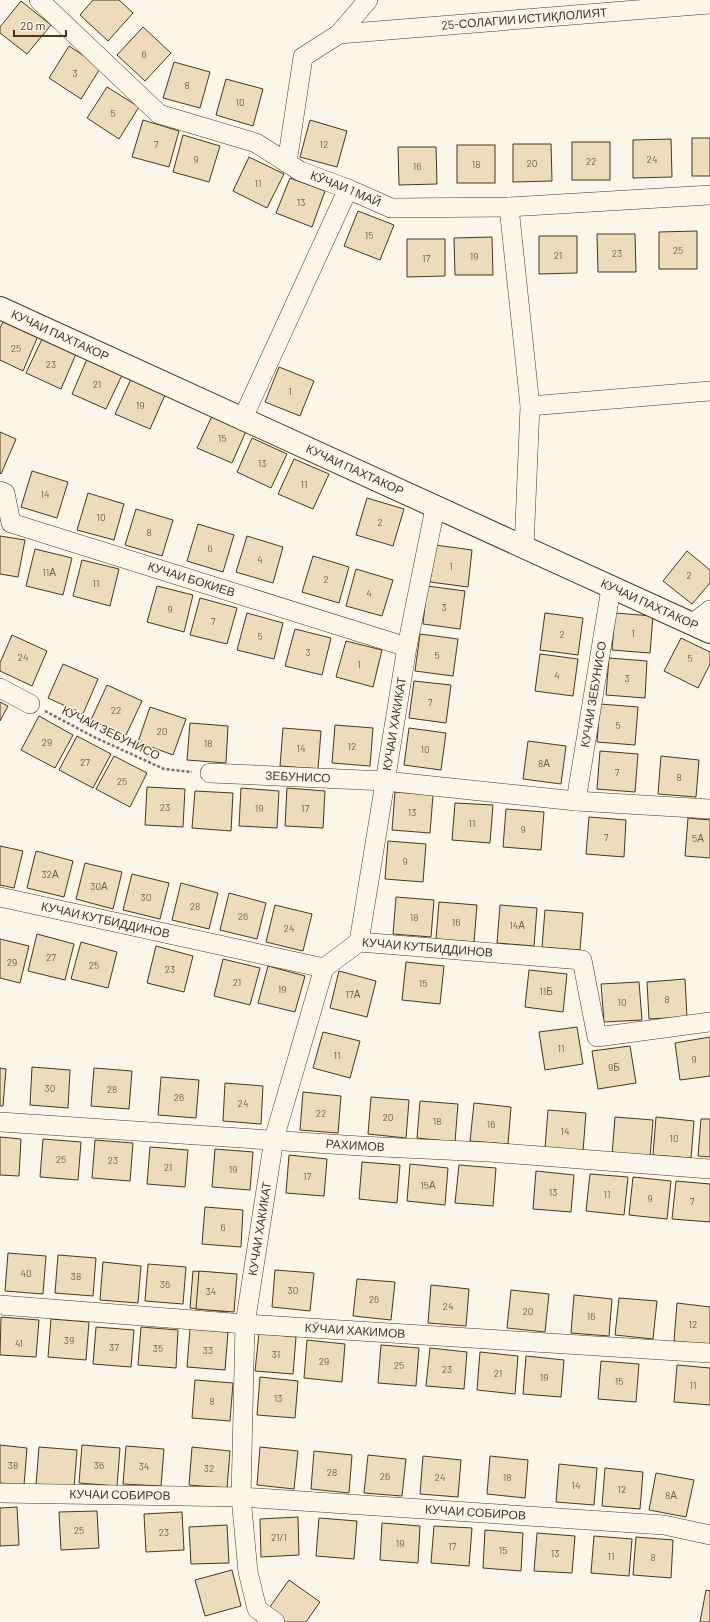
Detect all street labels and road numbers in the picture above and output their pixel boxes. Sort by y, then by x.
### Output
street label: 25-СОЛАГИИ ИСТИҚЛОЛИЯТ [441,4,608,32]
street label: КӮЧАИ 1 МАЙ [309,168,384,209]
street label: КУЧАИ ПАХТАКОР [10,306,111,363]
street label: КУЧАИ ПАХТАКОР [304,441,406,497]
street label: КУЧАИ БОКИЕВ [146,558,237,599]
street label: КУЧАИ ПАХТАКОР [599,575,701,632]
street label: КУЧАИ ЗЕБУНИСО [577,640,608,748]
street label: КУЧАИ ХАКИКАТ [379,675,408,772]
street label: КӮЧАИ ЗЕБУНИСО [60,702,163,762]
street label: ЗЕБУНИСО [265,768,331,785]
street label: КУЧАИ КУТБИДДИНОВ [40,898,171,940]
street label: КУЧАИ КУТБИДДИНОВ [362,934,494,959]
street label: РАХИМОВ [325,1136,385,1153]
street label: КУЧАИ ХАКИКАТ [245,1180,273,1277]
street label: КӮЧАИ ХАКИМОВ [304,1320,406,1340]
street label: КУЧАИ СОБИРОВ [69,1486,171,1502]
street label: КУЧАИ СОБИРОВ [425,1501,526,1522]

